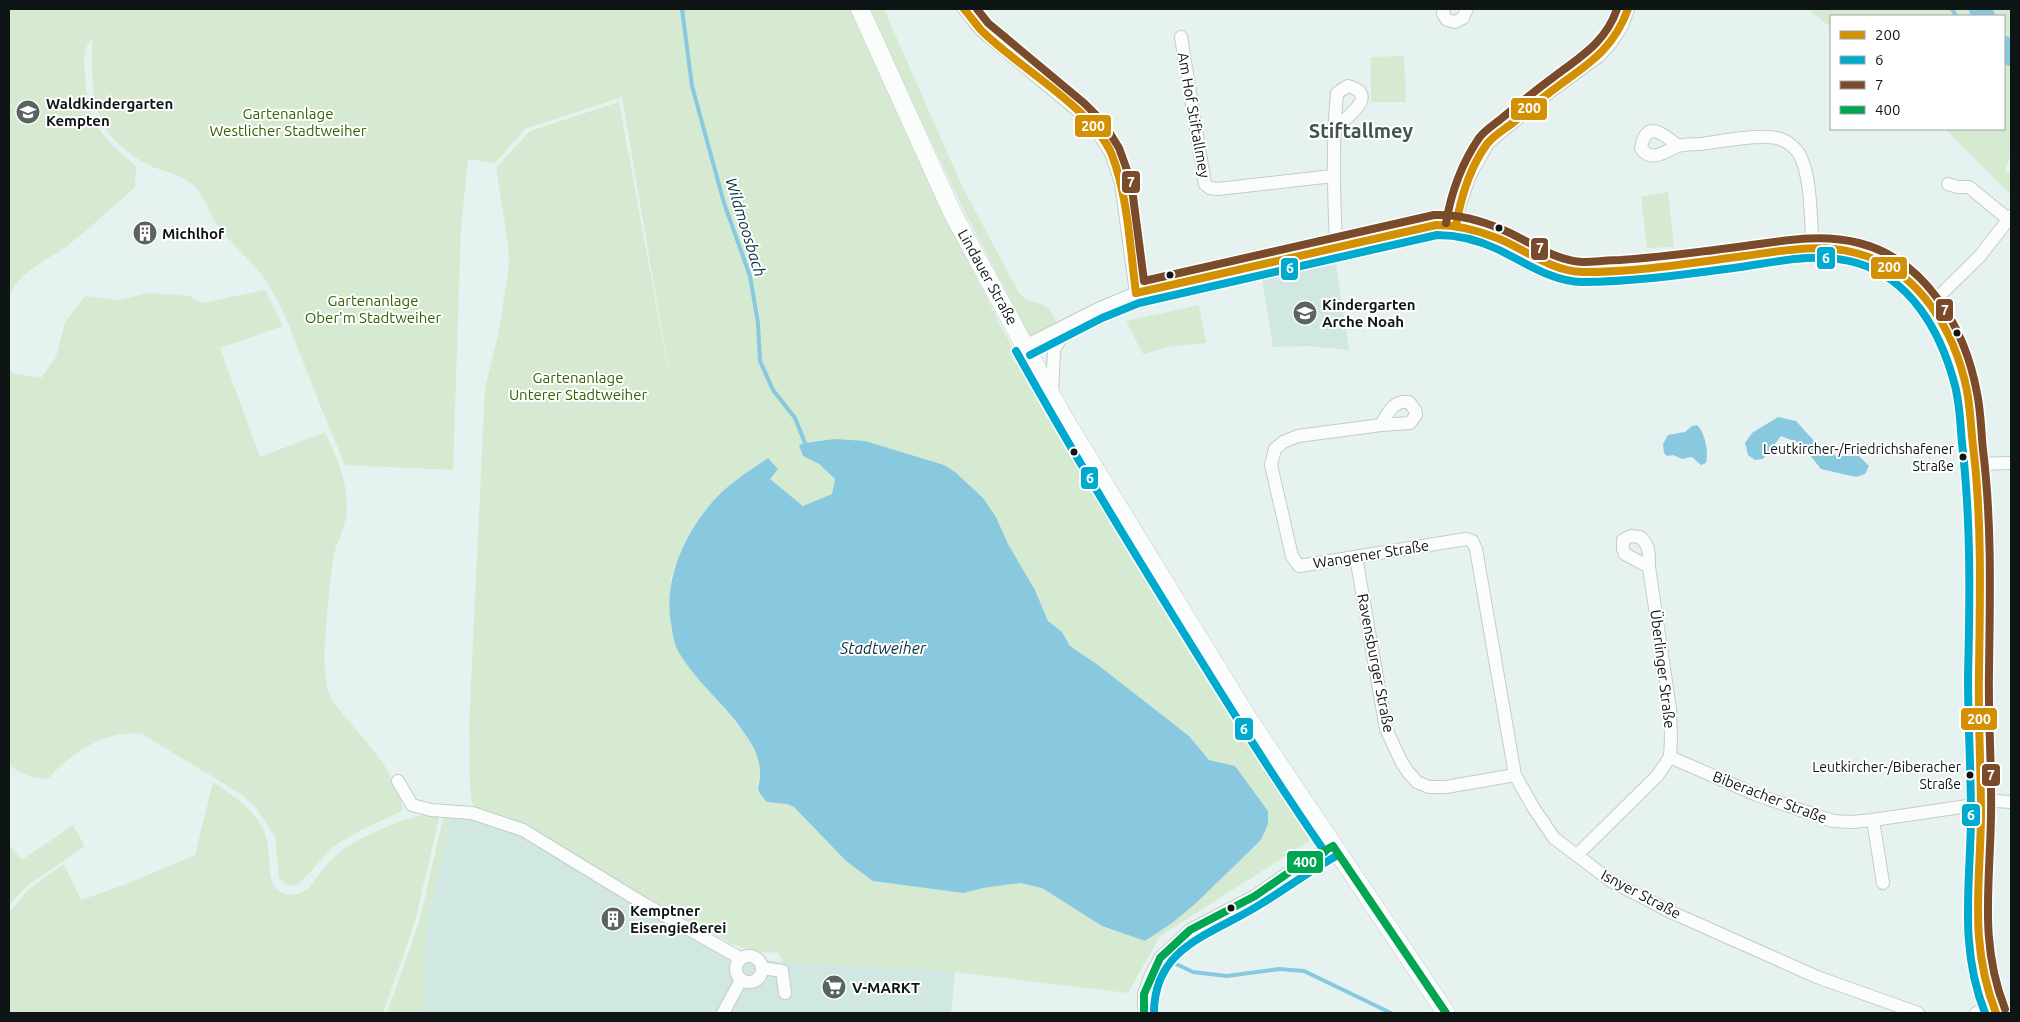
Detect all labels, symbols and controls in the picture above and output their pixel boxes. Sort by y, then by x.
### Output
legend [1830,15,2005,130]
text: 200 [1875,26,1900,43]
street label: Am Hof Stiftallmey [1175,51,1213,179]
text: 6 [1875,51,1883,68]
text: 7 [1875,76,1883,93]
place label: Waldkindergarten Kempten [46,95,173,129]
line badge: 200 [1510,97,1548,121]
school or university icon: Waldkindergarten Kempten [15,99,41,125]
text: 200 [1517,100,1541,116]
text: 400 [1875,101,1900,118]
park label: Gartenanlage Westlicher Stadtweiher [209,105,367,139]
line badge: 200 [1074,114,1112,138]
text: 200 [1081,118,1105,134]
district label: Stiftallmey [1309,119,1414,142]
line badge: 7 [1121,170,1141,194]
text: 7 [1127,174,1135,190]
water label: Wildmoosbach [722,175,770,279]
building icon: Michlhof [132,220,158,246]
unlabelled marker [1494,223,1504,233]
place label: Michlhof [162,225,225,242]
street label: Lindauer Straße [955,226,1021,328]
line badge: 7 [1530,237,1549,261]
text: 7 [1536,240,1544,256]
line badge: 6 [1816,246,1836,270]
text: 6 [1822,250,1830,266]
line badge: 200 [1870,256,1908,280]
line badge: 6 [1280,257,1299,281]
text: 200 [1877,259,1901,275]
text: 6 [1286,260,1294,276]
unlabelled marker [1165,270,1175,280]
park label: Gartenanlage Ober'm Stadtweiher [305,292,442,326]
place label: Kindergarten Arche Noah [1322,296,1416,330]
line badge: 7 [1935,298,1954,322]
school or university icon: Kindergarten Arche Noah [1292,300,1318,326]
text: 7 [1941,302,1949,318]
unlabelled marker [1952,328,1962,338]
park label: Gartenanlage Unterer Stadtweiher [509,369,647,403]
place label: Leutkircher-/Friedrichshafener Straße [1763,441,1955,474]
unlabelled marker [1069,447,1079,457]
marker: Leutkircher-/Friedrichshafener Straße [1958,452,1968,462]
line badge: 6 [1080,466,1099,490]
text: 6 [1086,470,1094,486]
street label: Wangener Straße [1312,536,1430,572]
street label: Ravensburger Straße [1354,592,1398,734]
street label: Überlinger Straße [1647,609,1679,729]
water label: Stadtweiher [839,639,927,657]
line badge: 200 [1960,707,1998,731]
text: 200 [1967,711,1991,727]
line badge: 6 [1234,717,1254,741]
text: 6 [1240,721,1248,737]
place label: Leutkircher-/Biberacher Straße [1812,759,1962,792]
line badge: 7 [1981,763,2001,787]
street label: Biberacher Straße [1710,767,1830,827]
text: 7 [1987,767,1995,783]
marker: Leutkircher-/Biberacher Straße [1965,770,1975,780]
line badge: 6 [1961,803,1981,827]
text: 6 [1967,807,1975,823]
line badge: 400 [1286,850,1324,874]
text: 400 [1293,854,1317,870]
street label: Isnyer Straße [1598,866,1684,922]
place label: Kemptner Eisengießerei [630,902,726,936]
unlabelled marker [1226,903,1236,913]
building icon: Kemptner Eisengießerei [600,906,626,932]
supermarket icon: V-MARKT [821,974,847,1000]
place label: V-MARKT [852,979,920,996]

